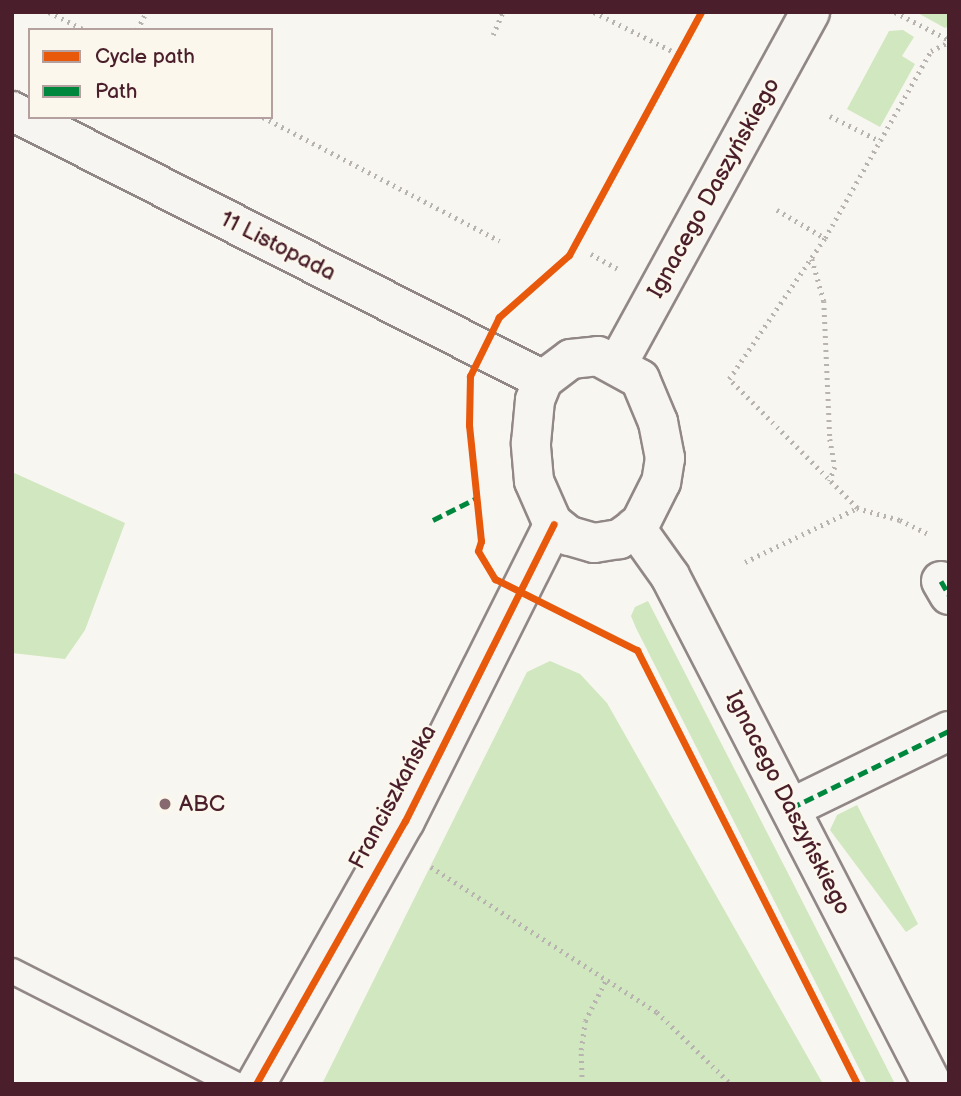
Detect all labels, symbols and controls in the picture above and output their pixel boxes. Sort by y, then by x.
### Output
legend [28,28,273,119]
text: Cycle path [95,44,195,69]
street label: Ignacego Daszyńskiego [642,73,786,303]
text: Path [95,79,137,104]
street label: 11 Listopada [216,205,340,287]
street label: Ignacego Daszyńskiego [719,686,857,920]
street label: Franciszkańska [343,720,443,874]
place label: ABC [179,790,225,818]
marker: ABC [157,796,173,812]

